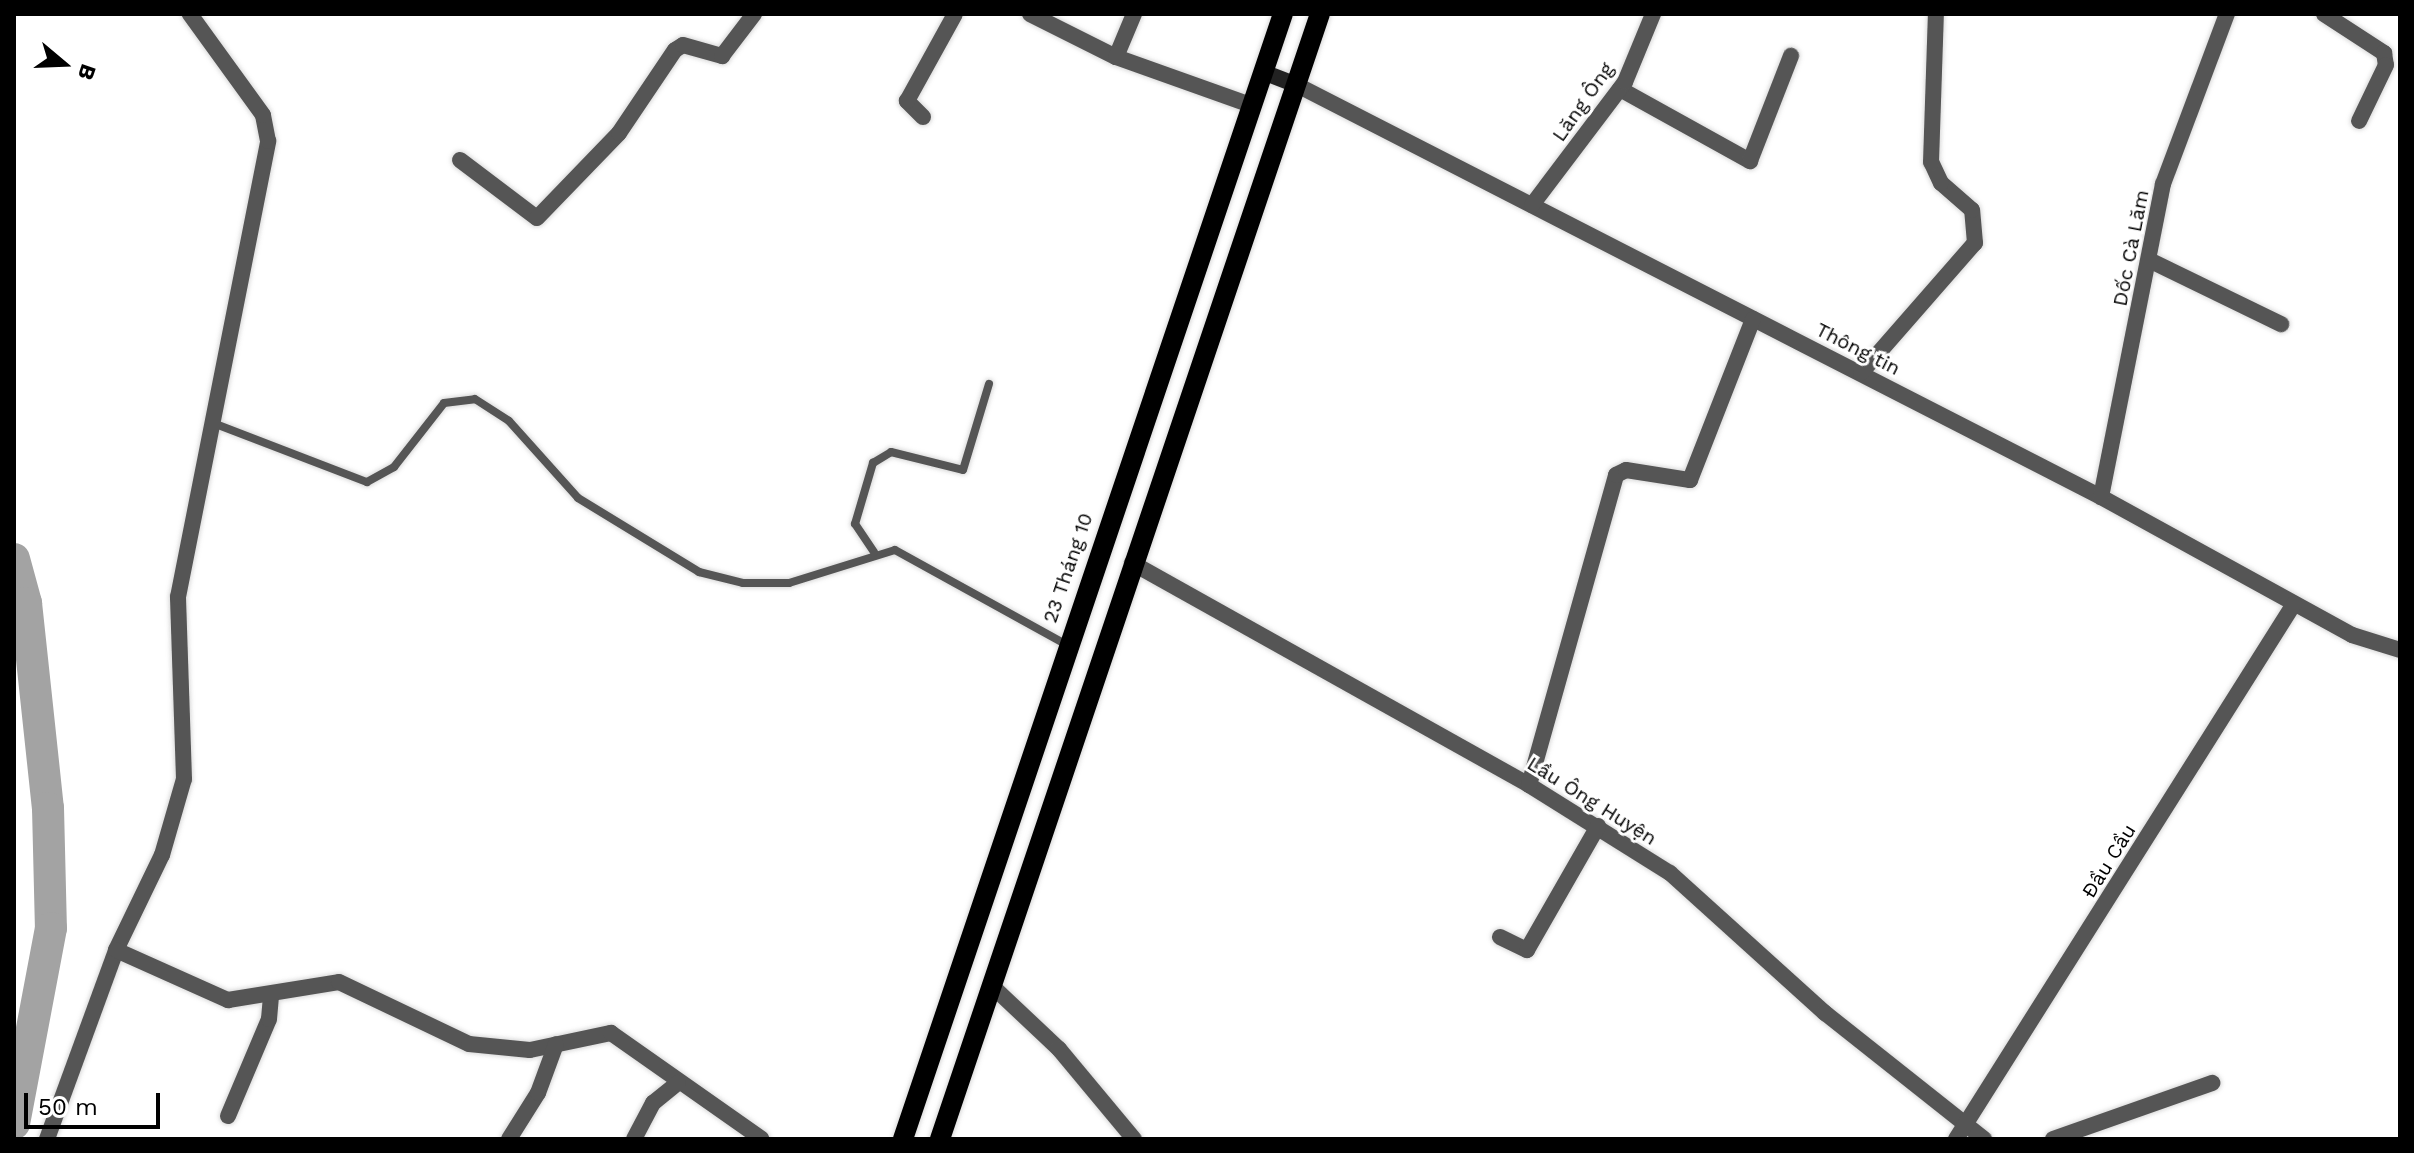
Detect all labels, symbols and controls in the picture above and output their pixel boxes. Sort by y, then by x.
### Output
north arrow [24,24,104,104]
street label: Lăng Ông [1547,58,1619,146]
text: B [73,61,101,83]
street label: Dốc Cà Lăm [2108,187,2154,309]
street label: Thông tin [1812,317,1904,381]
street label: 23 Tháng 10 [1038,509,1098,627]
street label: Lầu Ông Huyện [1523,752,1661,850]
street label: Đầu Cầu [2077,820,2141,902]
scale bar [28,1077,164,1127]
text: 50 m [38,1093,98,1121]

